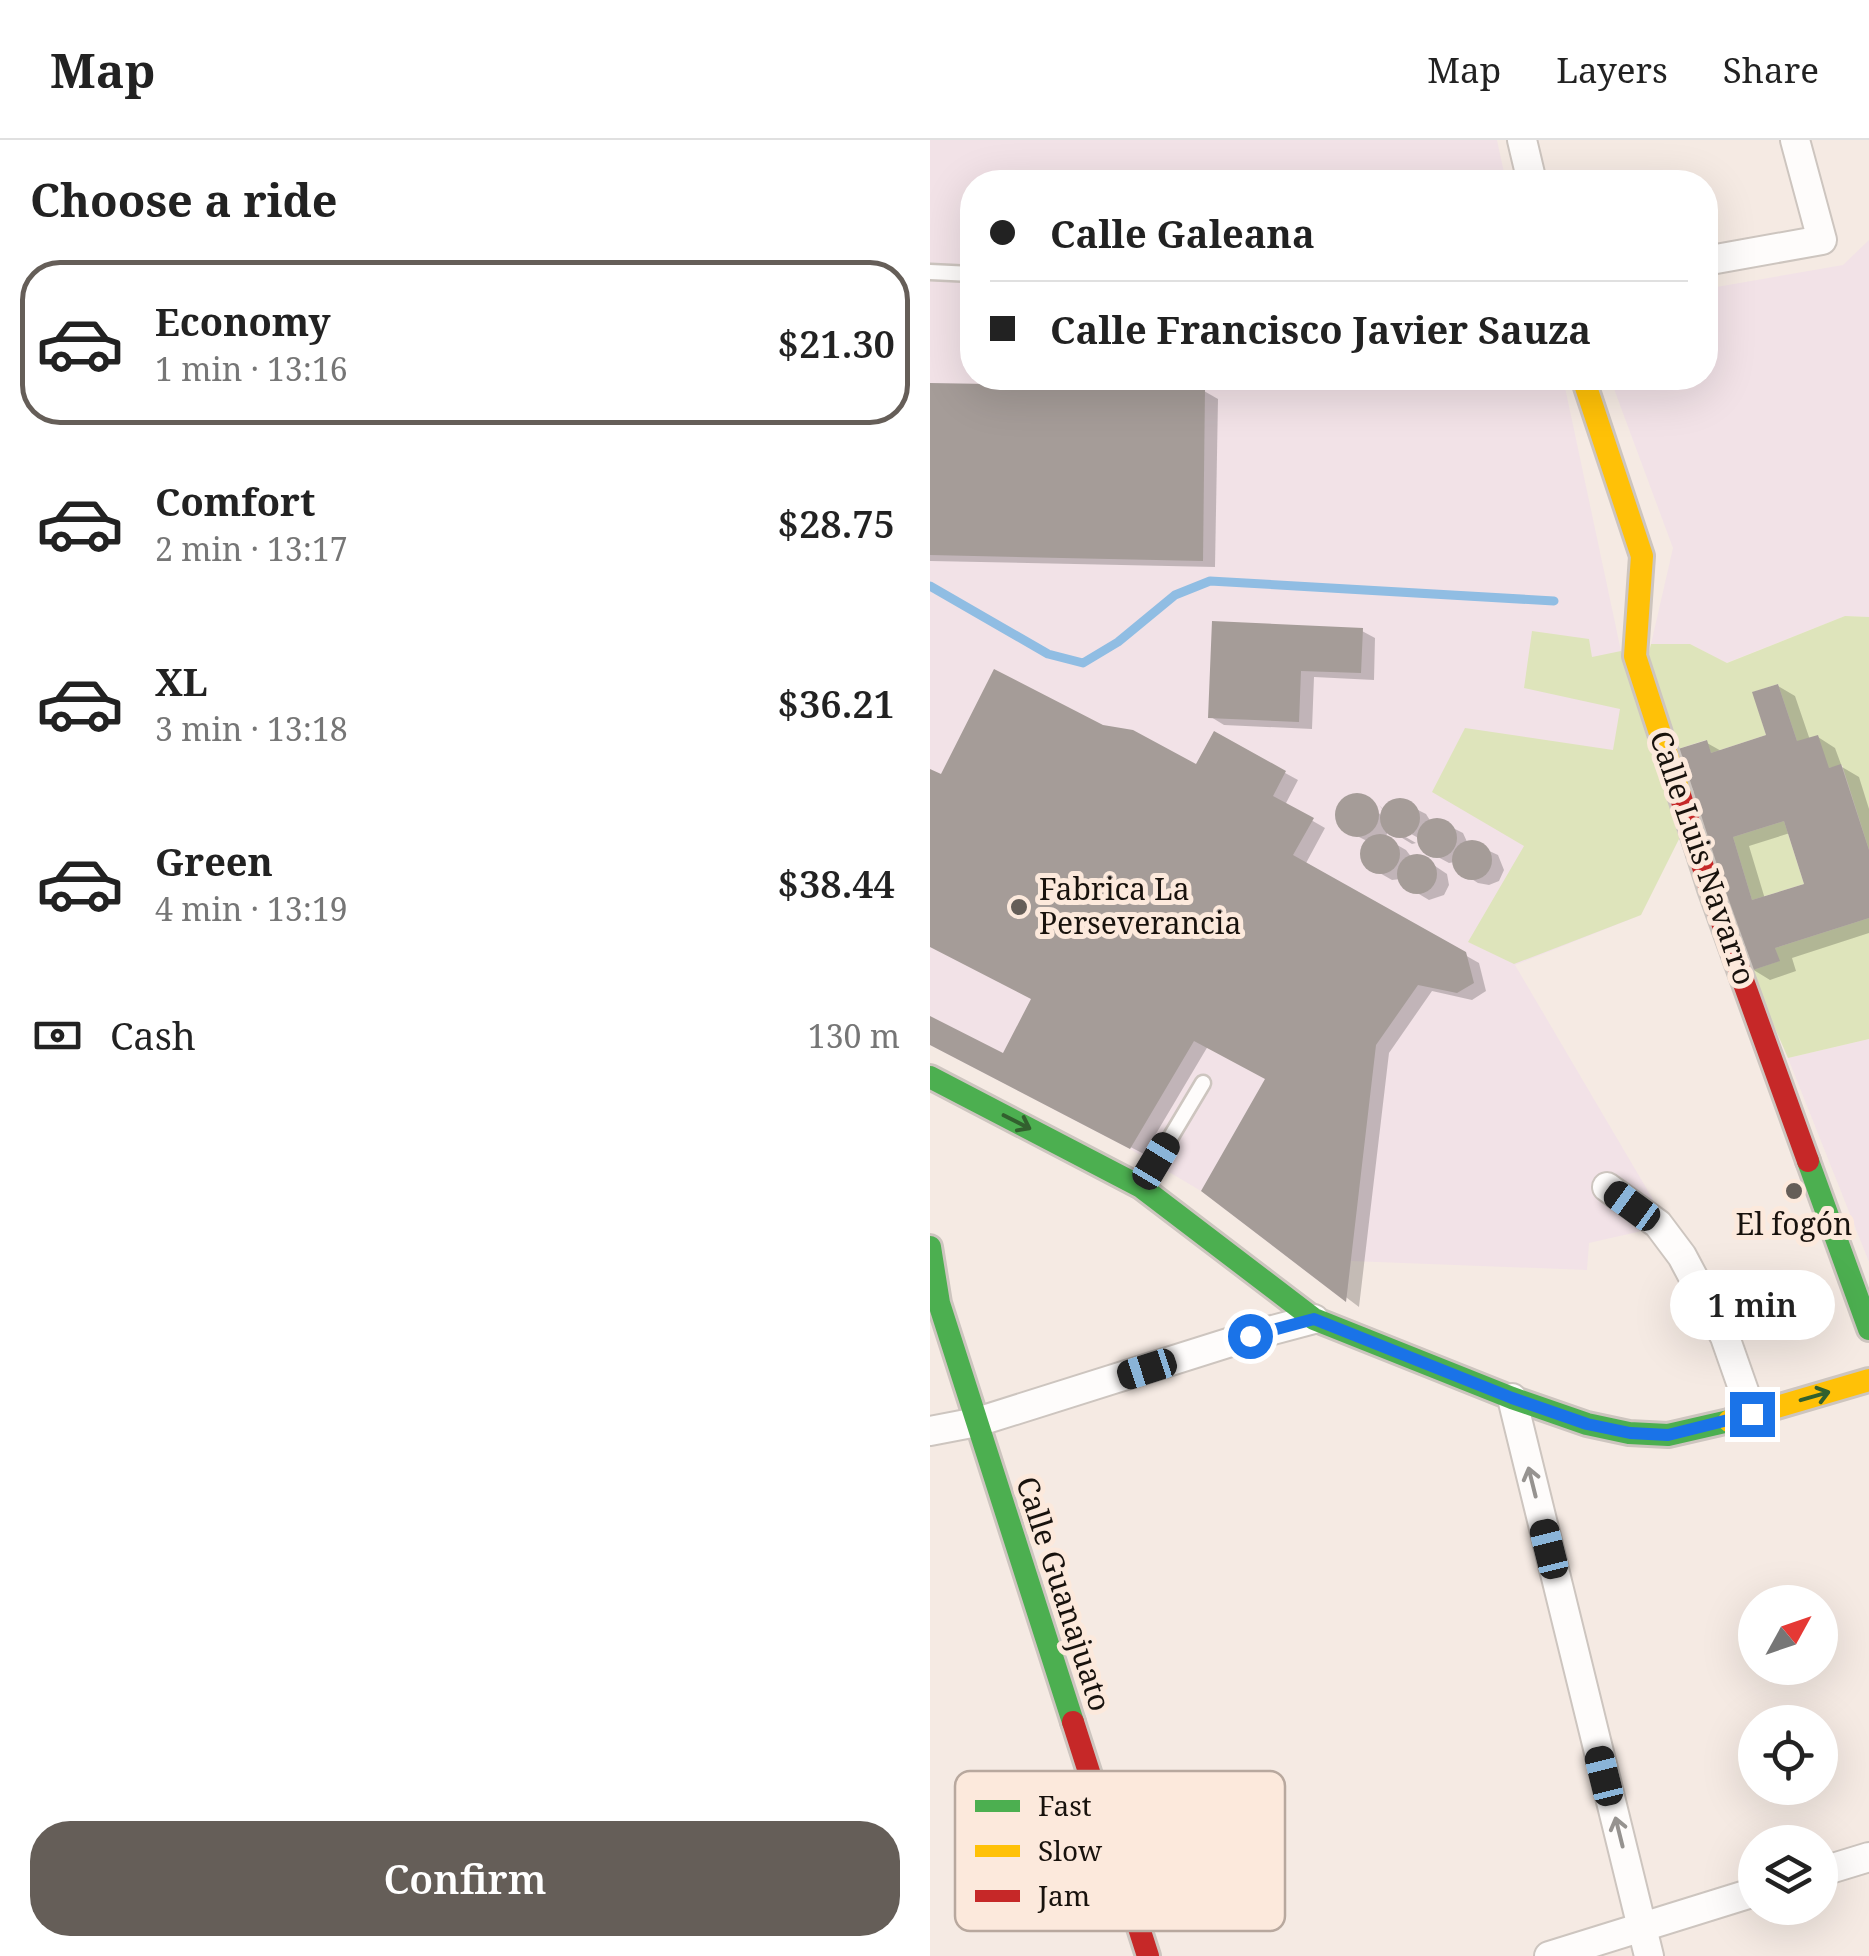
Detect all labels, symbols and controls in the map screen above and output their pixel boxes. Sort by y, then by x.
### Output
text: Map [50,37,155,102]
text: Map [1427,46,1501,93]
text: Layers [1556,46,1668,93]
text: Share [1723,46,1819,93]
text: Choose a ride [30,169,338,230]
text: Calle Galeana [1050,207,1315,259]
text: Economy [155,295,331,347]
icon: car [35,298,125,388]
text: Calle Francisco Javier Sauza [1050,303,1591,355]
text: $21.30 [778,317,895,369]
text: 1 min · 13:16 [155,347,348,390]
text: Comfort [155,475,315,527]
icon: car [35,478,125,568]
text: $28.75 [778,497,895,549]
text: 2 min · 13:17 [155,527,348,570]
text: XL [155,655,208,707]
icon: car [35,658,125,748]
text: $36.21 [778,677,895,729]
text: 3 min · 13:18 [155,707,348,750]
street label: Calle Luis Navarro [1641,725,1766,990]
text: Green [155,835,273,887]
icon: car [35,838,125,928]
text: $38.44 [778,857,895,909]
place label: Fabrica La Perseverancia [1039,868,1241,943]
text: 4 min · 13:19 [155,887,348,930]
marker: Fabrica La Perseverancia [1008,896,1030,918]
icon: cash [30,1008,85,1063]
text: Cash [110,1009,196,1061]
text: 130 m [808,1014,900,1057]
one-way arrow [1001,1113,1031,1132]
car [1128,1128,1184,1194]
car [1599,1176,1665,1236]
marker: El fogón [1783,1180,1805,1202]
place label: El fogón [1736,1203,1852,1244]
callout: 1 min [1670,1269,1834,1339]
text: 1 min [1708,1283,1797,1326]
route start [1228,1314,1273,1359]
car [1114,1345,1180,1393]
one-way arrow [1799,1386,1831,1404]
route end [1730,1392,1775,1437]
one-way arrow [1522,1467,1540,1499]
street label: Calle Guanajuato [1007,1471,1122,1716]
car [1527,1516,1571,1582]
north arrow [1738,1585,1838,1685]
map controls [1738,1585,1838,1925]
button: locate [1738,1705,1838,1805]
car [1582,1743,1626,1809]
legend [955,1771,1285,1931]
text: Fast [1038,1786,1092,1824]
one-way arrow [1608,1817,1627,1848]
button: Confirm [30,1821,900,1936]
button: layers [1738,1825,1838,1925]
text: Slow [1038,1831,1103,1869]
text: Jam [1037,1876,1090,1914]

